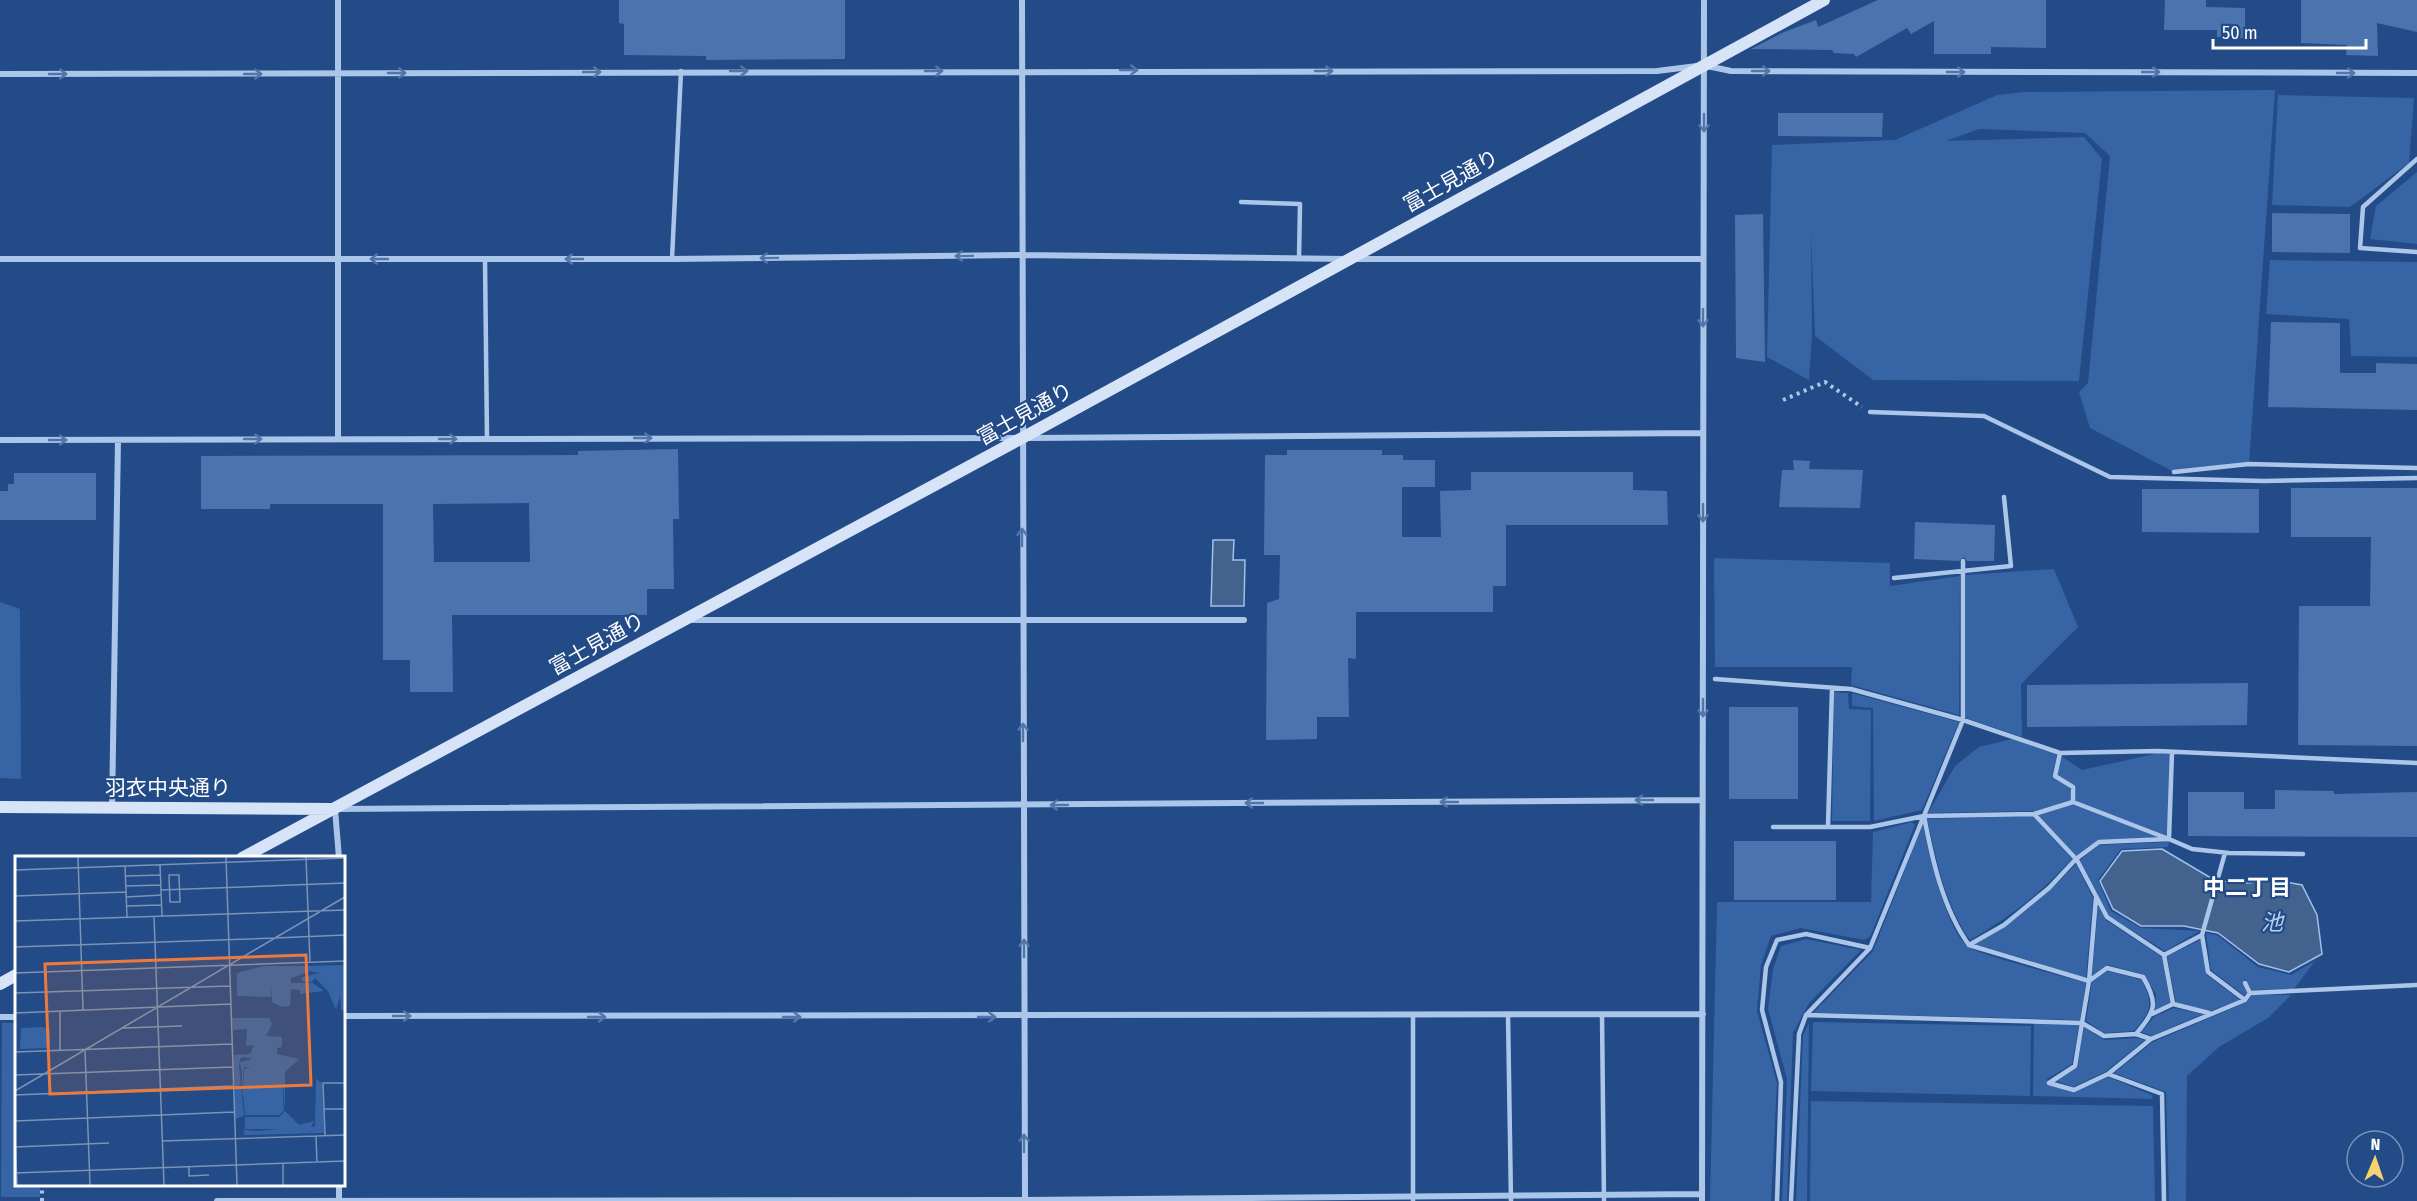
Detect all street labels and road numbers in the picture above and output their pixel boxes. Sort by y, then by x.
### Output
street label: 富士見通り [1399,144,1503,218]
street label: 富士見通り [973,377,1077,451]
street label: 富士見通り [545,607,649,681]
street label: 羽衣中央通り [105,775,231,801]

